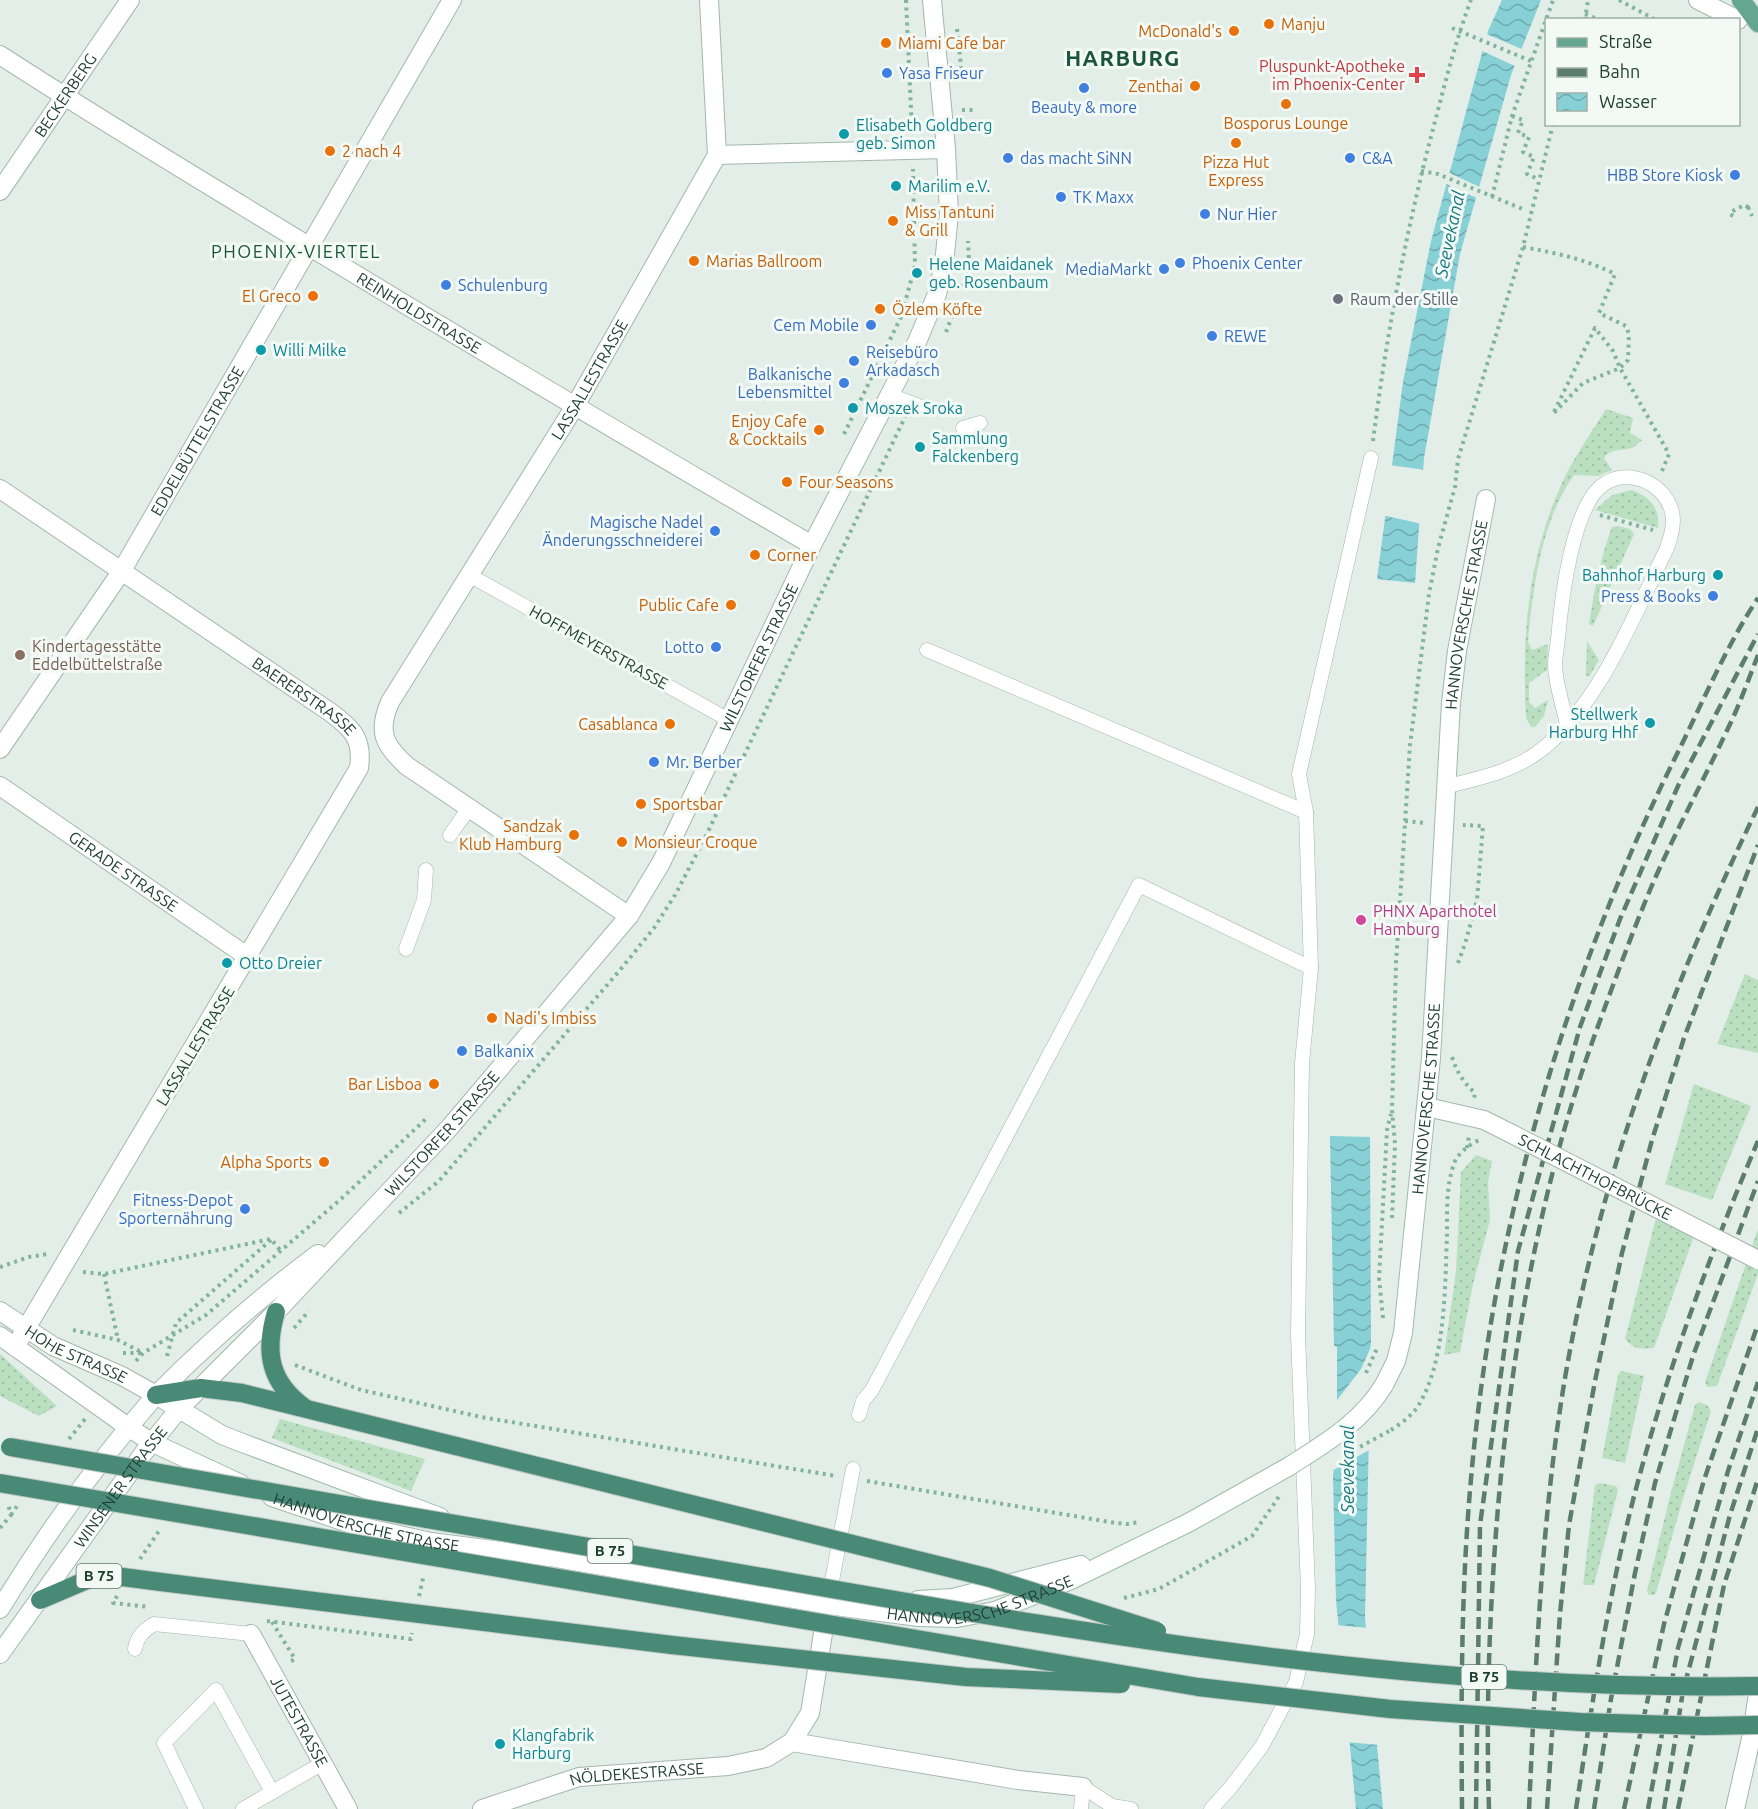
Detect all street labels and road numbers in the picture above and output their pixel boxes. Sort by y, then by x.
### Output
street label: BECKERBERG [31,50,100,140]
street label: REINHOLDSTRASSE [354,268,484,357]
street label: LASSALLESTRASSE [547,316,631,443]
street label: EDDELBÜTTELSTRASSE [147,363,247,519]
street label: HANNOVERSCHE STRASSE [1442,519,1491,710]
street label: WILSTORFER STRASSE [716,581,801,735]
street label: HOFFMEYERSTRASSE [527,601,671,693]
street label: BAERERSTRASSE [249,653,360,739]
street label: GERADE STRASSE [65,827,182,915]
street label: LASSALLESTRASSE [152,983,238,1109]
street label: HANNOVERSCHE STRASSE [1408,1003,1443,1195]
street label: WILSTORFER STRASSE [381,1067,503,1200]
street label: SCHLACHTHOFBRÜCKE [1516,1130,1675,1223]
street label: HOHE STRASSE [22,1321,131,1386]
street label: WINSENER STRASSE [70,1422,171,1551]
street label: HANNOVERSCHE STRASSE [271,1489,460,1555]
road number: B 75 [588,1539,632,1563]
road number: B 75 [76,1564,122,1588]
street label: HANNOVERSCHE STRASSE [886,1571,1075,1627]
road number: B 75 [1462,1665,1506,1689]
street label: JUTESTRASSE [267,1673,332,1770]
street label: NÖLDEKESTRASSE [567,1759,705,1789]

